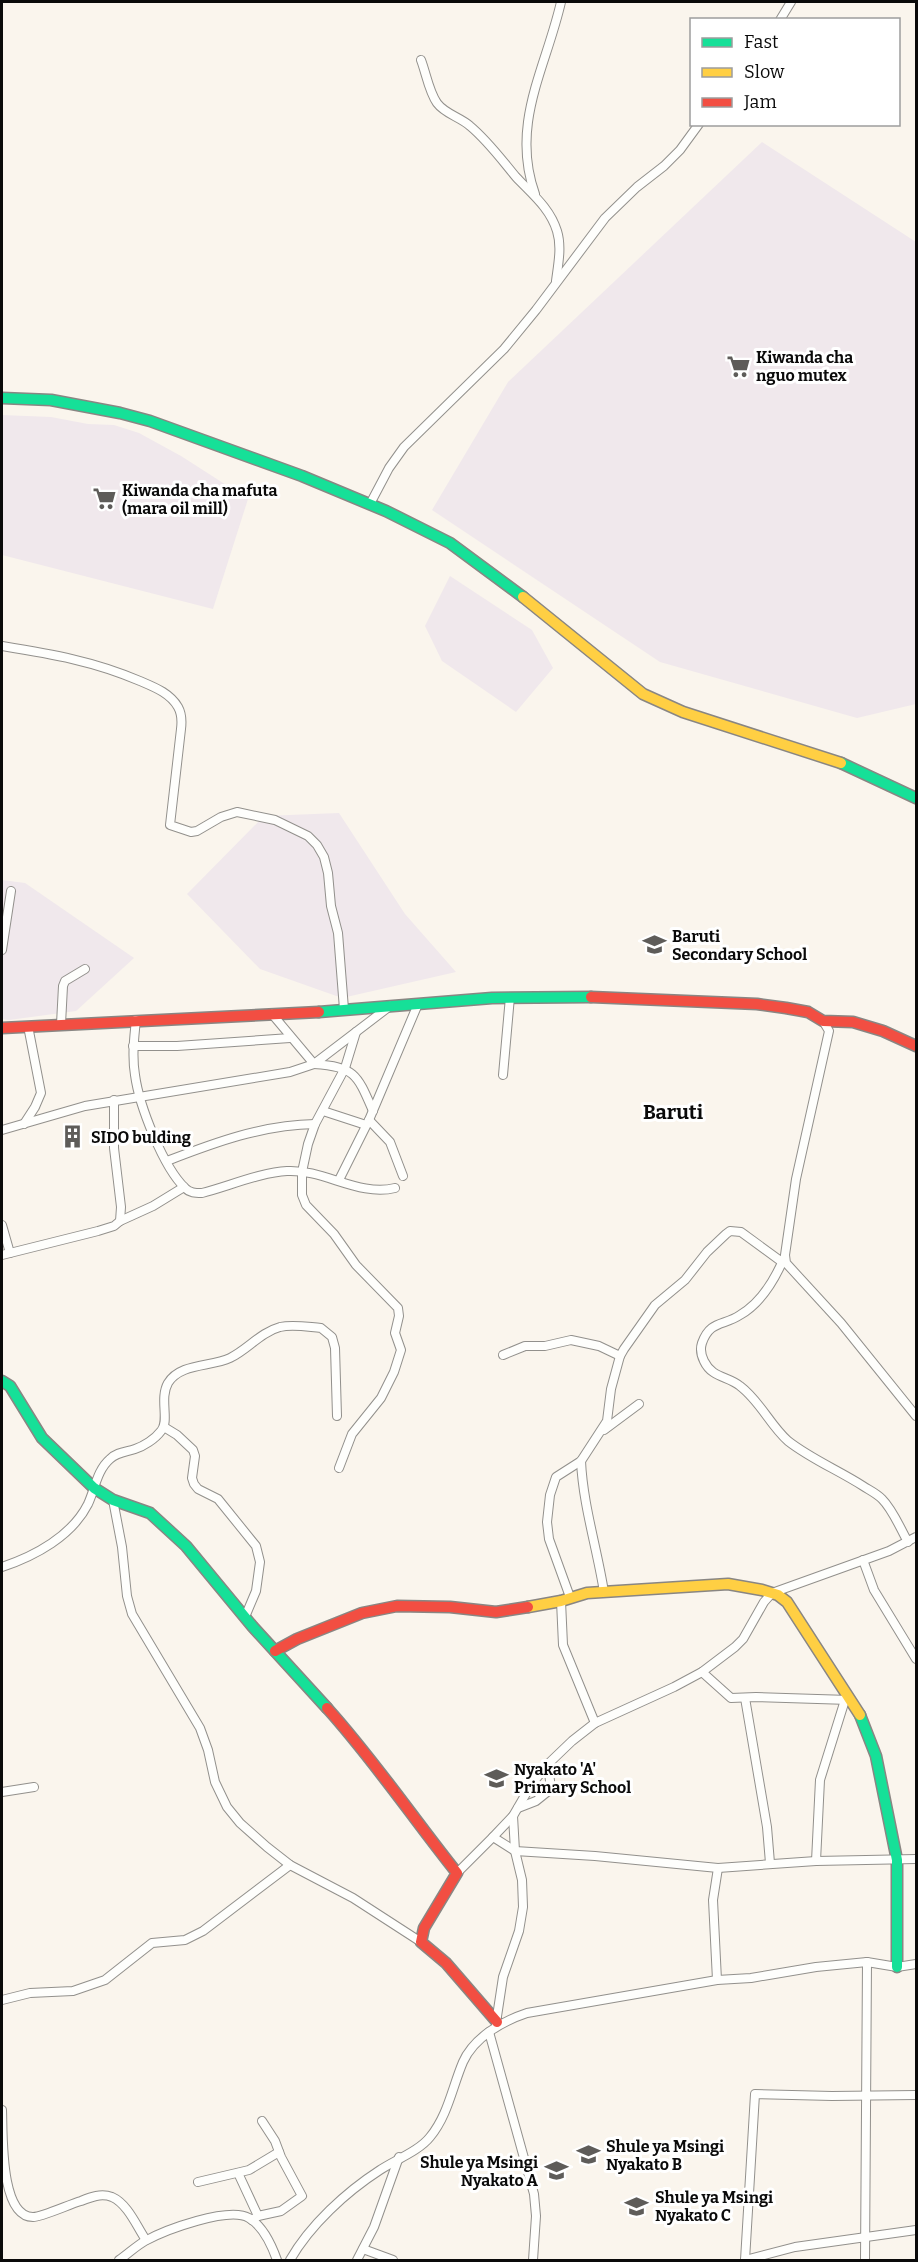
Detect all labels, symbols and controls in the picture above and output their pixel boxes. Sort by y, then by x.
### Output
legend [690,18,900,126]
text: Fast [744,31,779,53]
text: Slow [744,61,785,83]
text: Jam [743,91,777,113]
place label: Kiwanda cha nguo mutex [756,348,853,385]
supermarket icon: Kiwanda cha nguo mutex [725,353,751,379]
place label: Kiwanda cha mafuta (mara oil mill) [122,481,278,518]
supermarket icon: Kiwanda cha mafuta (mara oil mill) [91,486,117,512]
place label: Baruti Secondary School [672,927,807,964]
school or university icon: Baruti Secondary School [641,932,667,958]
district label: Baruti [643,1100,704,1124]
building icon: SIDO bulding [60,1124,86,1150]
place label: SIDO bulding [91,1128,191,1147]
place label: Nyakato 'A' Primary School [514,1760,631,1797]
school or university icon: Nyakato 'A' Primary School [483,1765,509,1791]
place label: Shule ya Msingi Nyakato B [606,2137,724,2174]
school or university icon: Shule ya Msingi Nyakato B [575,2142,601,2168]
place label: Shule ya Msingi Nyakato A [420,2153,539,2190]
school or university icon: Shule ya Msingi Nyakato A [543,2158,569,2184]
place label: Shule ya Msingi Nyakato C [655,2188,773,2225]
school or university icon: Shule ya Msingi Nyakato C [624,2193,650,2219]

